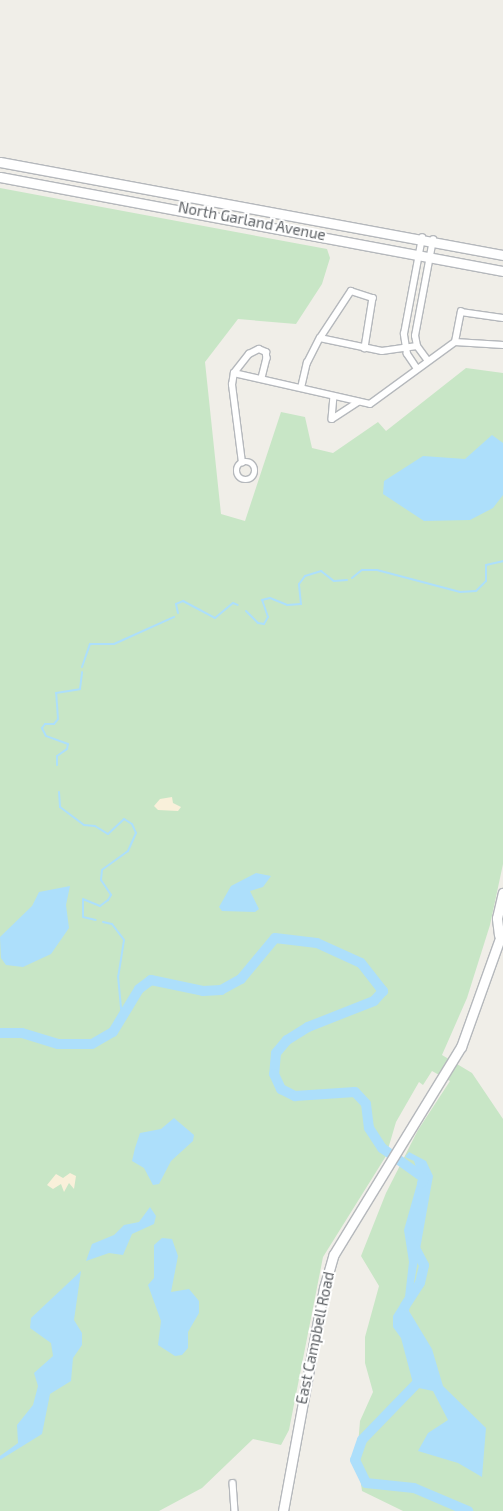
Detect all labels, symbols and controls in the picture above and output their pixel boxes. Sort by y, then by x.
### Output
street label: North Garland Avenue [177,198,327,244]
street label: East Campbell Road [292,1270,338,1406]

